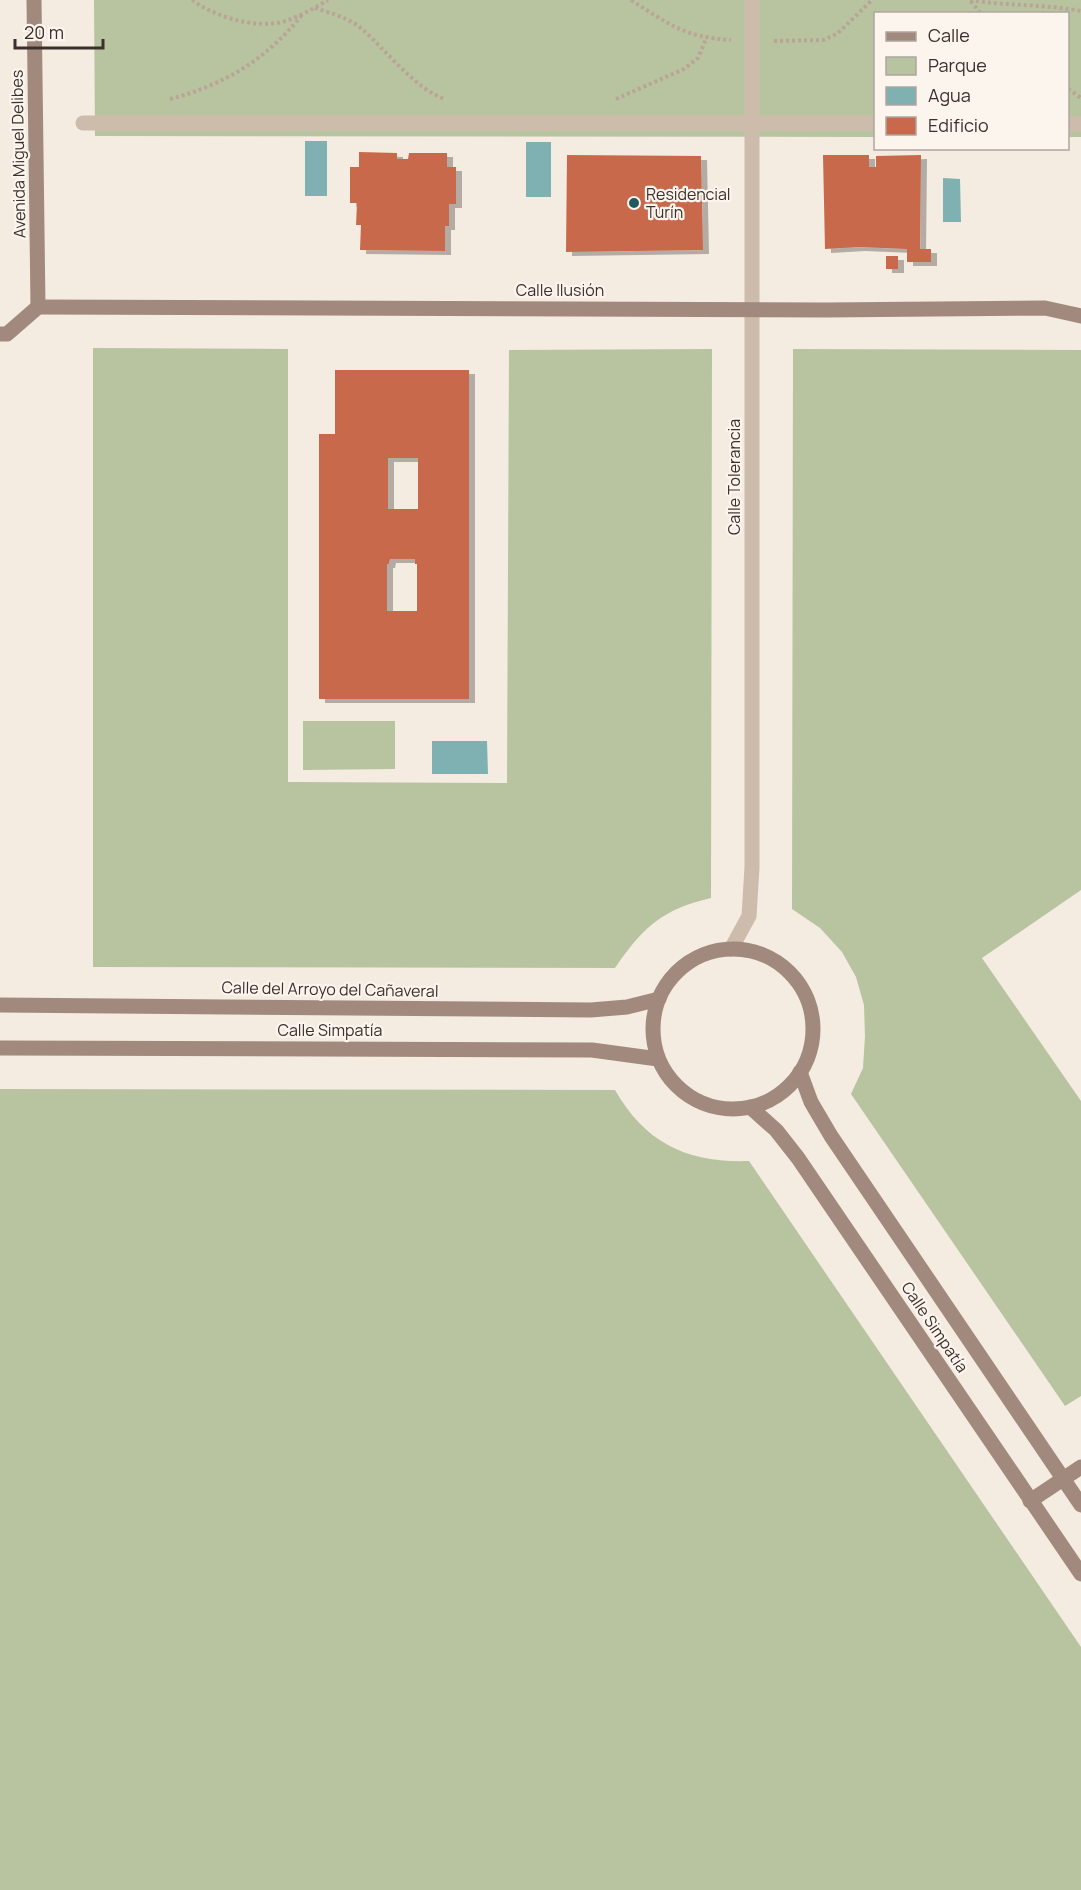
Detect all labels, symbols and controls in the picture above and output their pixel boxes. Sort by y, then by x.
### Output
scale bar [15,12,104,50]
legend [874,12,1069,150]
text: 20 m [24,20,64,44]
text: Calle [928,23,970,47]
text: Parque [928,53,987,77]
street label: Avenida Miguel Delibes [6,70,30,238]
text: Agua [928,83,971,107]
text: Edificio [928,113,989,137]
place label: Residencial Turín [646,183,731,223]
marker: Residencial Turín [627,196,641,210]
street label: Calle Ilusión [516,279,604,301]
street label: Calle Tolerancia [723,419,745,535]
street label: Calle del Arroyo del Cañaveral [221,976,439,1002]
street label: Calle Simpatía [278,1019,382,1041]
street label: Calle Simpatía [897,1277,973,1377]

